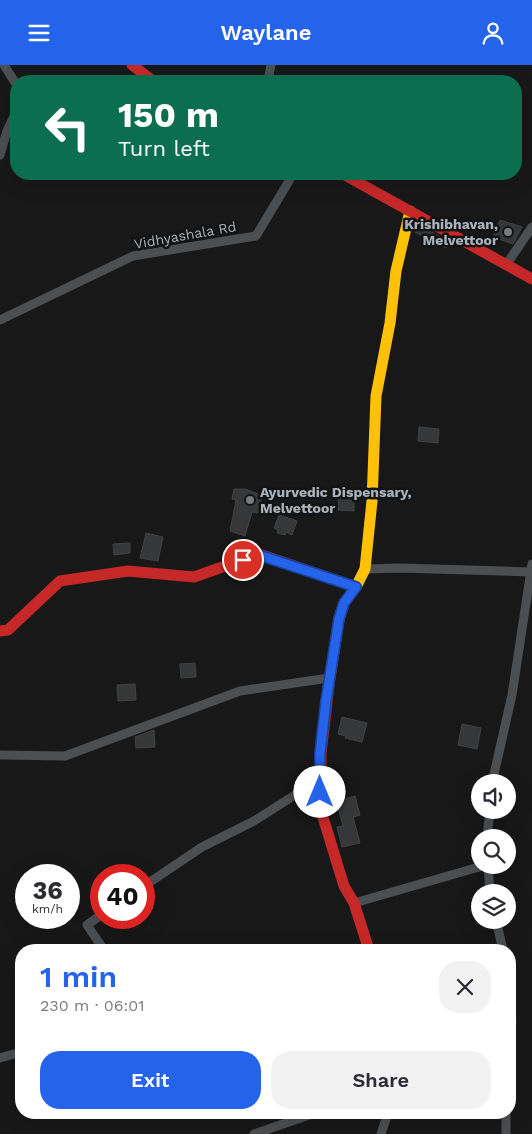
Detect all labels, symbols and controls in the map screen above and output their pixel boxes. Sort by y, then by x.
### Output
icon: menu [25,19,53,47]
icon: person [479,19,507,47]
text: Waylane [221,20,311,45]
text: 150 m [118,94,219,136]
icon: left [35,95,100,160]
text: Turn left [118,136,210,161]
place label: Krishibhavan, Melvettoor [404,216,498,248]
street label: Vidhyashala Rd [133,218,237,252]
marker: Krishibhavan, Melvettoor [502,226,514,238]
place label: Ayurvedic Dispensary, Melvettoor [260,484,412,516]
marker: Ayurvedic Dispensary, Melvettoor [244,494,256,506]
pin [222,539,264,581]
icon: arrive [229,546,257,574]
position arrow [293,765,345,817]
map controls [471,774,516,929]
button: sound [471,774,516,819]
button: search [471,829,516,874]
speed limit sign: 40 [90,864,155,929]
text: 36 [32,876,63,905]
button: layers [471,884,516,929]
text: km/h [32,902,63,916]
text: 1 min [40,959,117,994]
button: close [439,961,491,1013]
text: 230 m · 06:01 [40,996,144,1015]
button: Exit [40,1051,261,1109]
button: Share [271,1051,491,1109]

